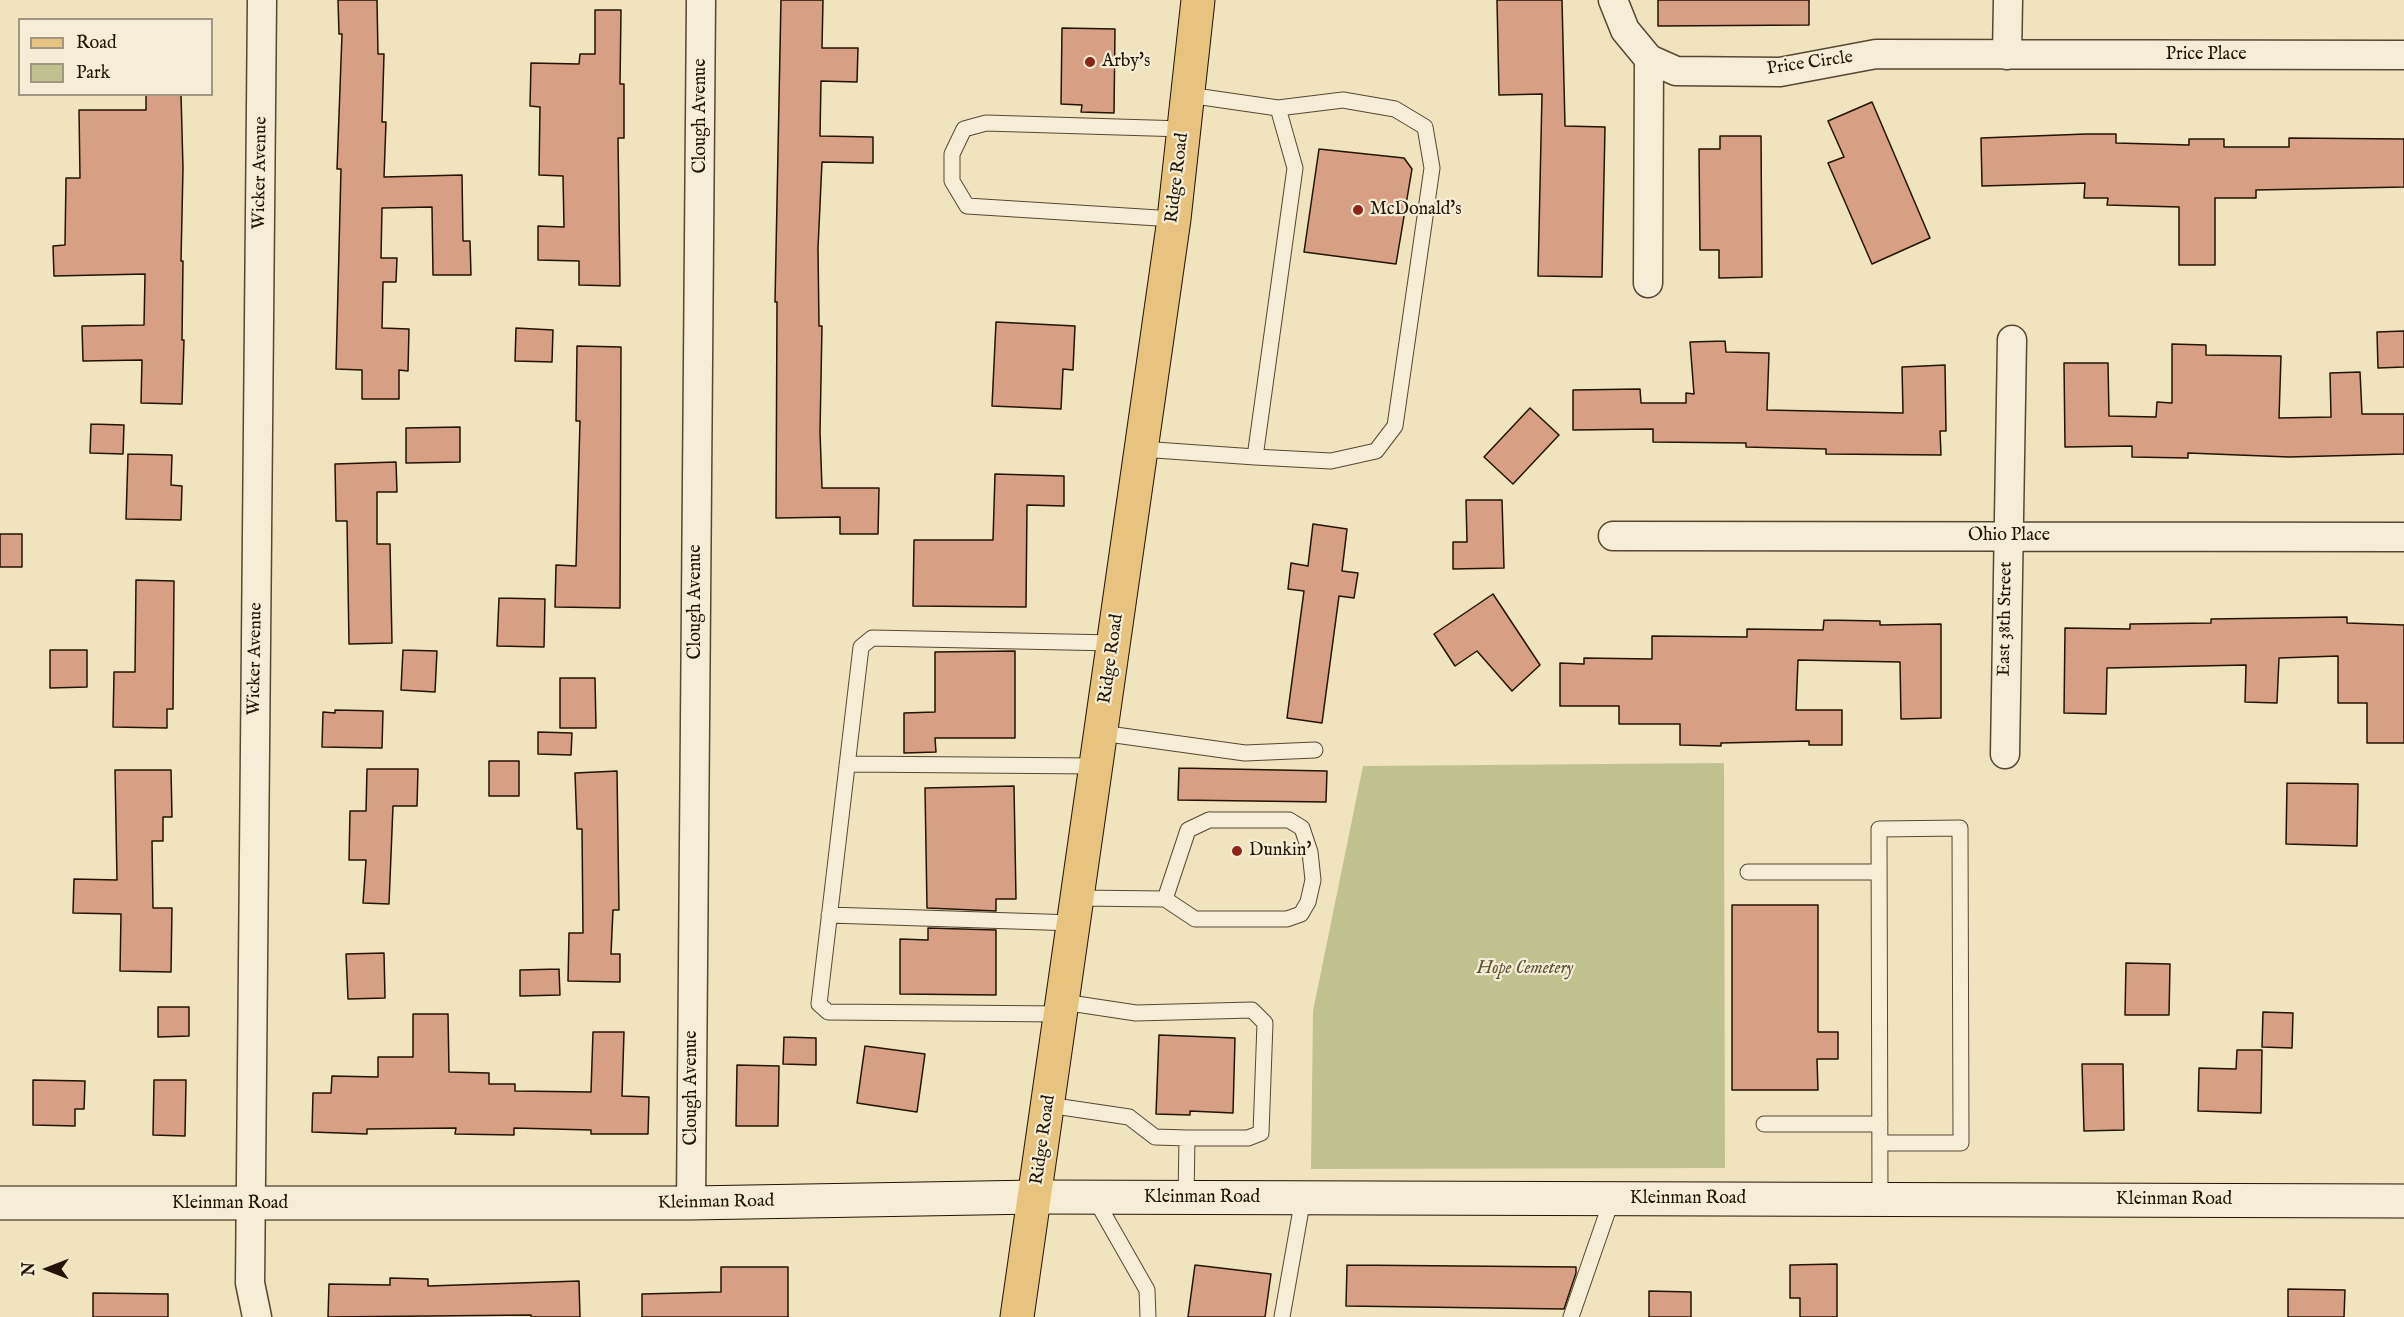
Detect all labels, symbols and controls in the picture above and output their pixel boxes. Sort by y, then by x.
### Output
legend [18,18,213,96]
text: Road [76,32,117,55]
street label: Price Place [2166,44,2246,66]
street label: Price Circle [1766,47,1854,81]
place label: Arby's [1102,51,1150,73]
marker: Arby's [1083,55,1097,69]
street label: Clough Avenue [690,59,712,173]
text: Park [76,62,110,85]
street label: Wicker Avenue [249,116,273,230]
street label: Ridge Road [1162,132,1194,224]
place label: McDonald's [1370,199,1462,221]
marker: McDonald's [1351,203,1365,217]
street label: Ohio Place [1968,525,2050,547]
street label: Clough Avenue [685,545,707,659]
street label: East 38th Street [1994,561,2018,677]
street label: Wicker Avenue [244,602,268,716]
street label: Ridge Road [1095,613,1129,705]
place label: Dunkin' [1249,840,1311,862]
marker: Dunkin' [1230,844,1244,858]
park label: Hope Cemetery [1477,958,1573,980]
street label: Clough Avenue [681,1031,703,1145]
street label: Ridge Road [1027,1094,1061,1186]
street label: Kleinman Road [1144,1187,1260,1209]
street label: Kleinman Road [1630,1188,1746,1210]
street label: Kleinman Road [2116,1189,2232,1211]
street label: Kleinman Road [658,1191,774,1215]
street label: Kleinman Road [172,1193,288,1215]
north arrow [18,1239,78,1299]
text: N [20,1262,40,1276]

